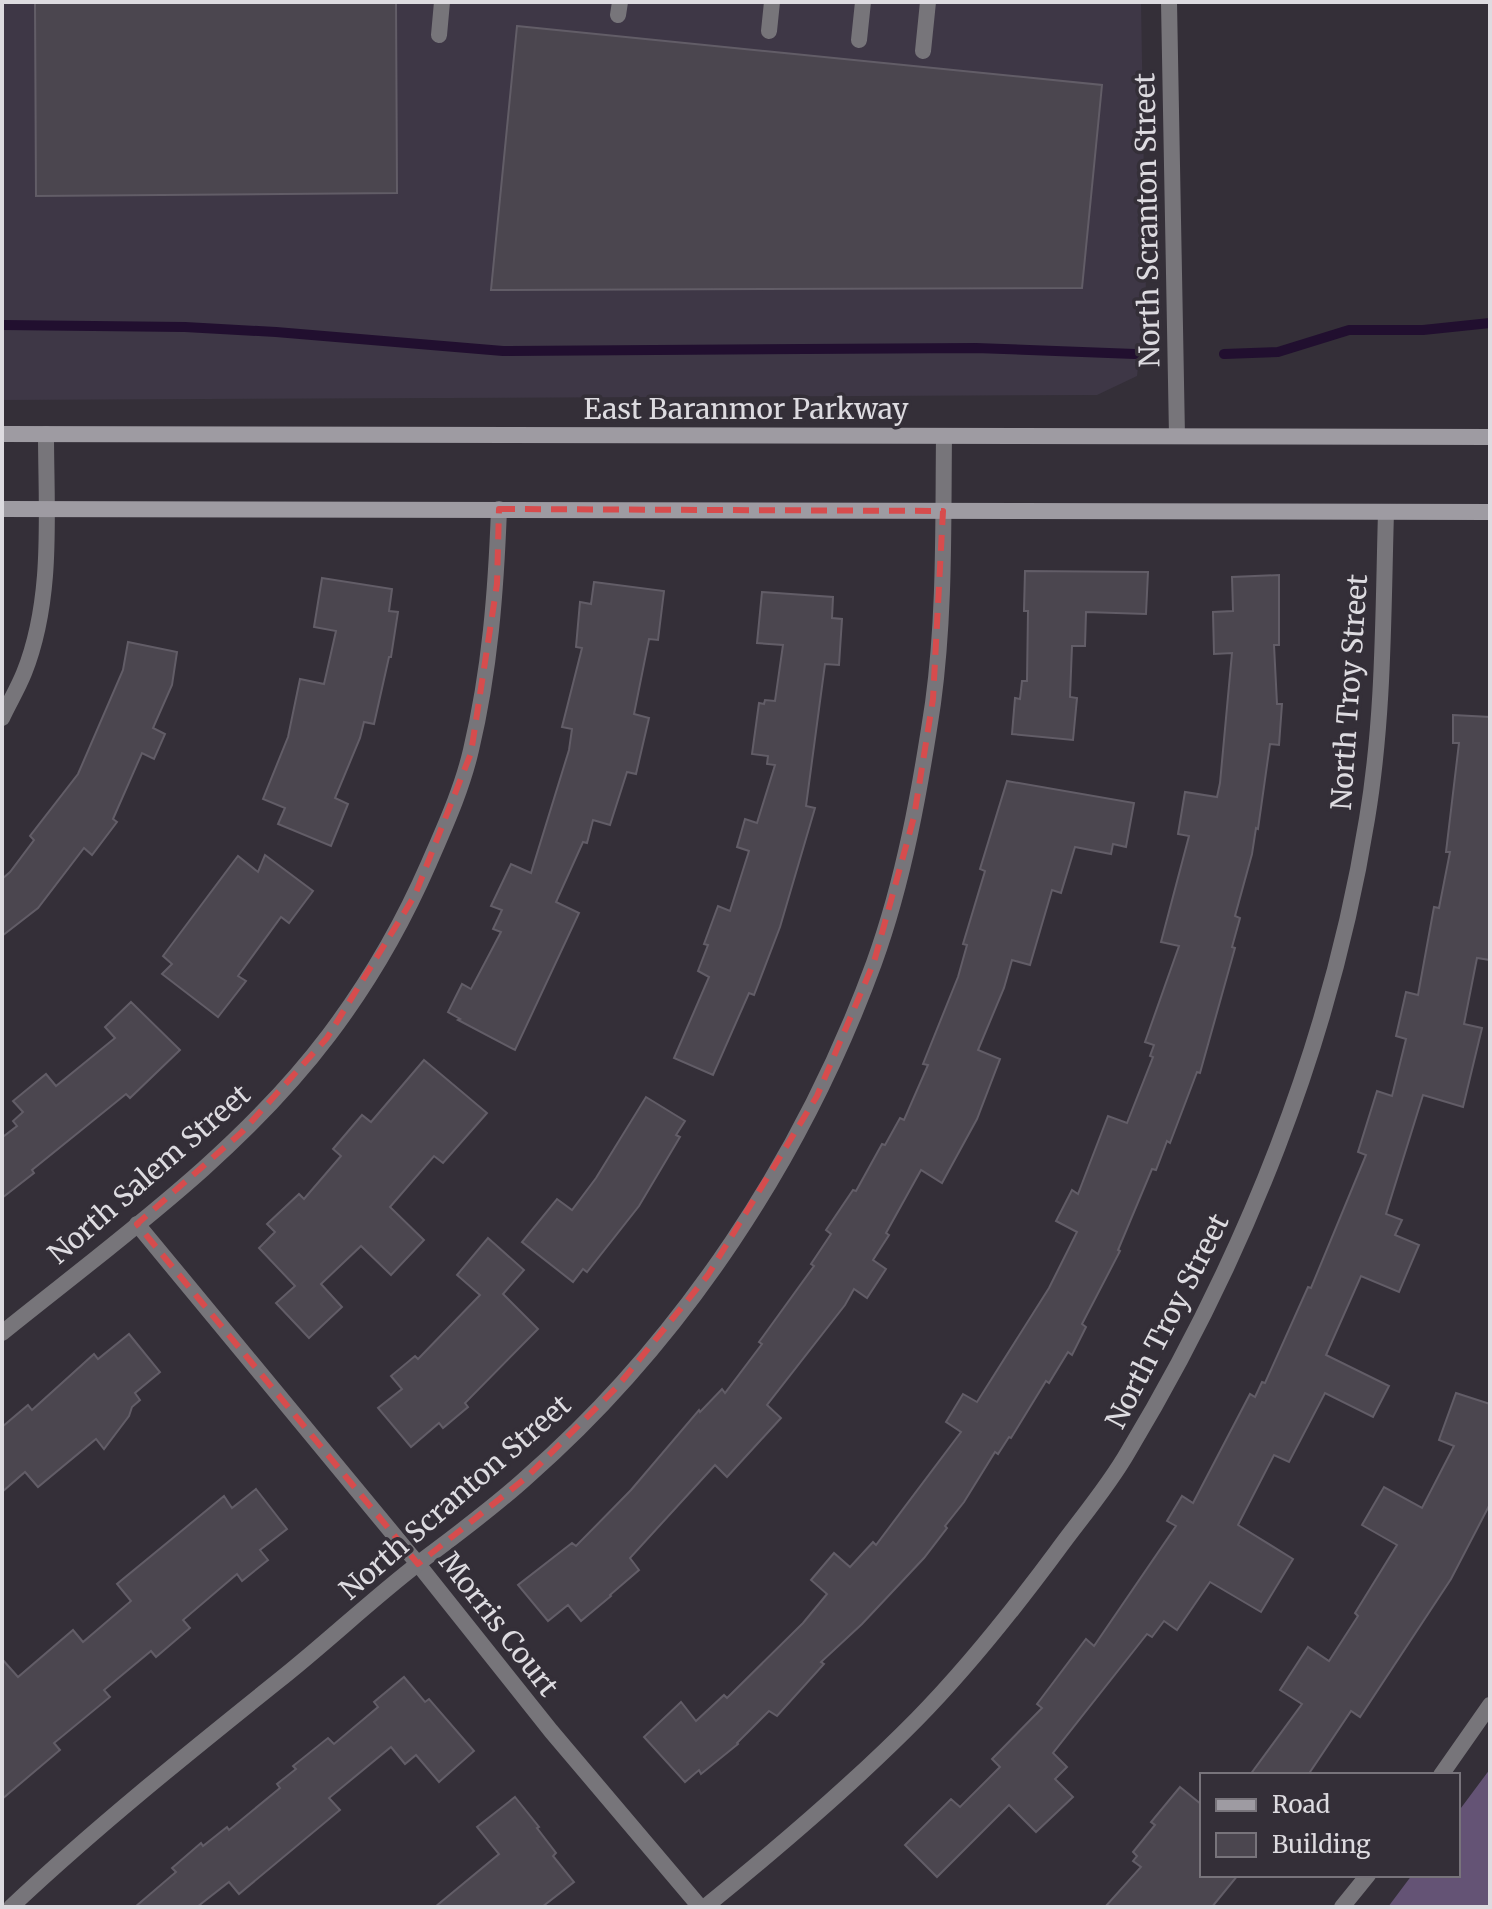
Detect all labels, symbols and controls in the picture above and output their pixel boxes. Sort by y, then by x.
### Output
street label: North Scranton Street [1126,72,1168,368]
street label: East Baranmor Parkway [583,391,909,427]
street label: North Troy Street [1323,573,1375,811]
street label: North Salem Street [40,1076,258,1272]
street label: North Troy Street [1097,1207,1237,1435]
street label: North Scranton Street [332,1387,578,1607]
street label: Morris Court [431,1544,567,1704]
legend [1200,1773,1460,1877]
text: Road [1272,1789,1330,1820]
text: Building [1272,1829,1371,1860]

